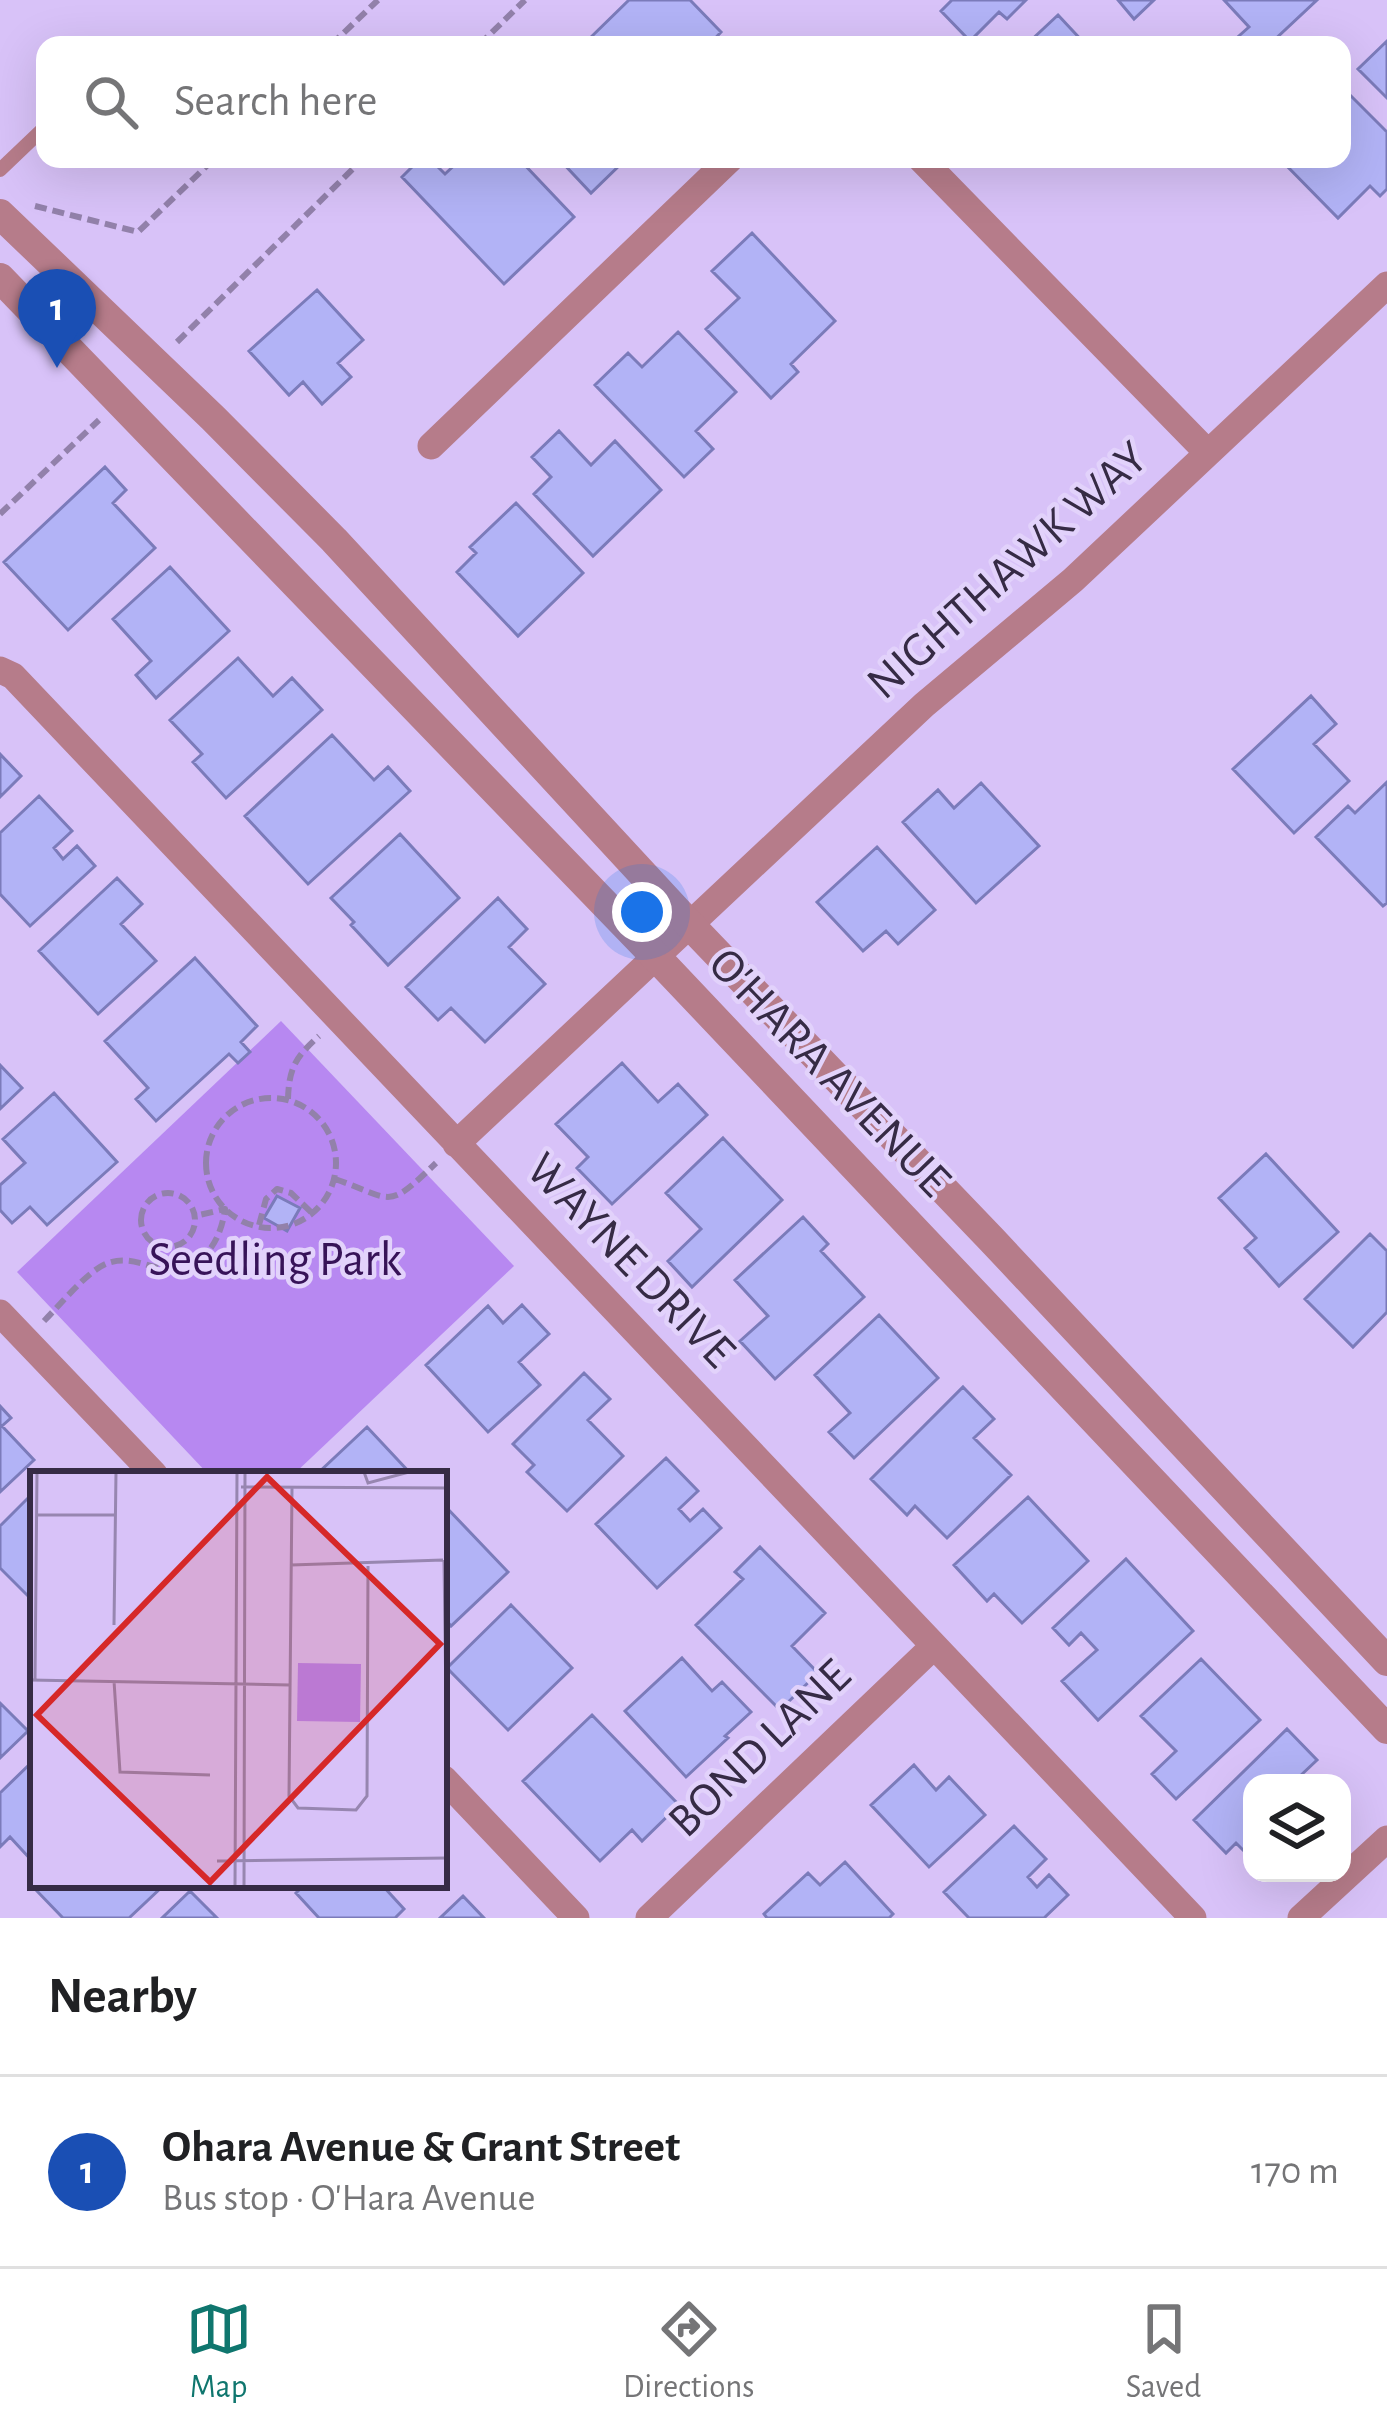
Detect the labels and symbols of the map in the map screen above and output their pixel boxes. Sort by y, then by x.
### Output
pin: 1 [18,269,96,368]
street label: NIGHTHAWK WAY [859,433,1157,709]
your location [612,882,672,942]
street label: O'HARA AVENUE [699,940,959,1206]
street label: WAYNE DRIVE [517,1145,743,1377]
park label: Seedling Park [148,1237,402,1285]
inset map [30,1471,447,1888]
street label: BOND LANE [660,1651,860,1847]

